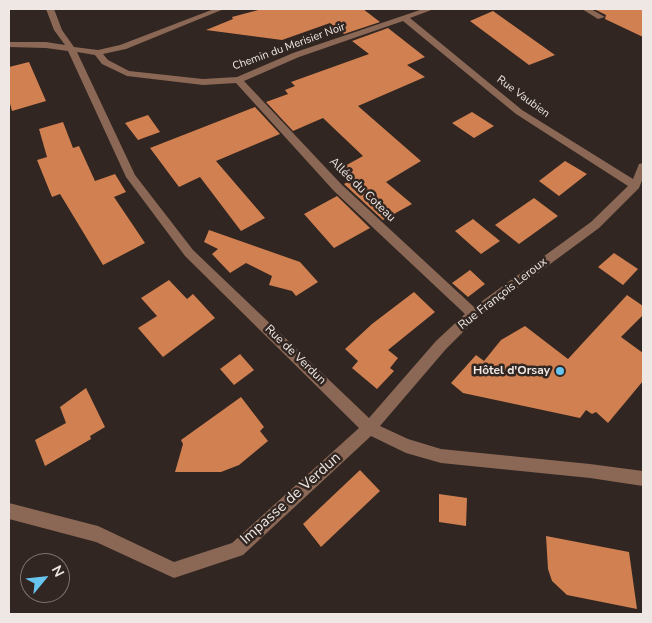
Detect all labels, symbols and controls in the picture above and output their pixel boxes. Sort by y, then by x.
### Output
street label: Chemin du Merisier Noir [231,20,347,74]
street label: Rue Vaubien [494,73,552,121]
street label: Allée du Coteau [326,155,398,225]
street label: Rue François Leroux [456,255,550,333]
street label: Rue de Verdun [261,322,329,388]
place label: Hôtel d'Orsay [473,364,550,378]
marker: Hôtel d'Orsay [554,365,566,377]
street label: Impasse de Verdun [237,449,345,549]
north arrow [20,553,70,603]
text: N [47,562,69,580]

